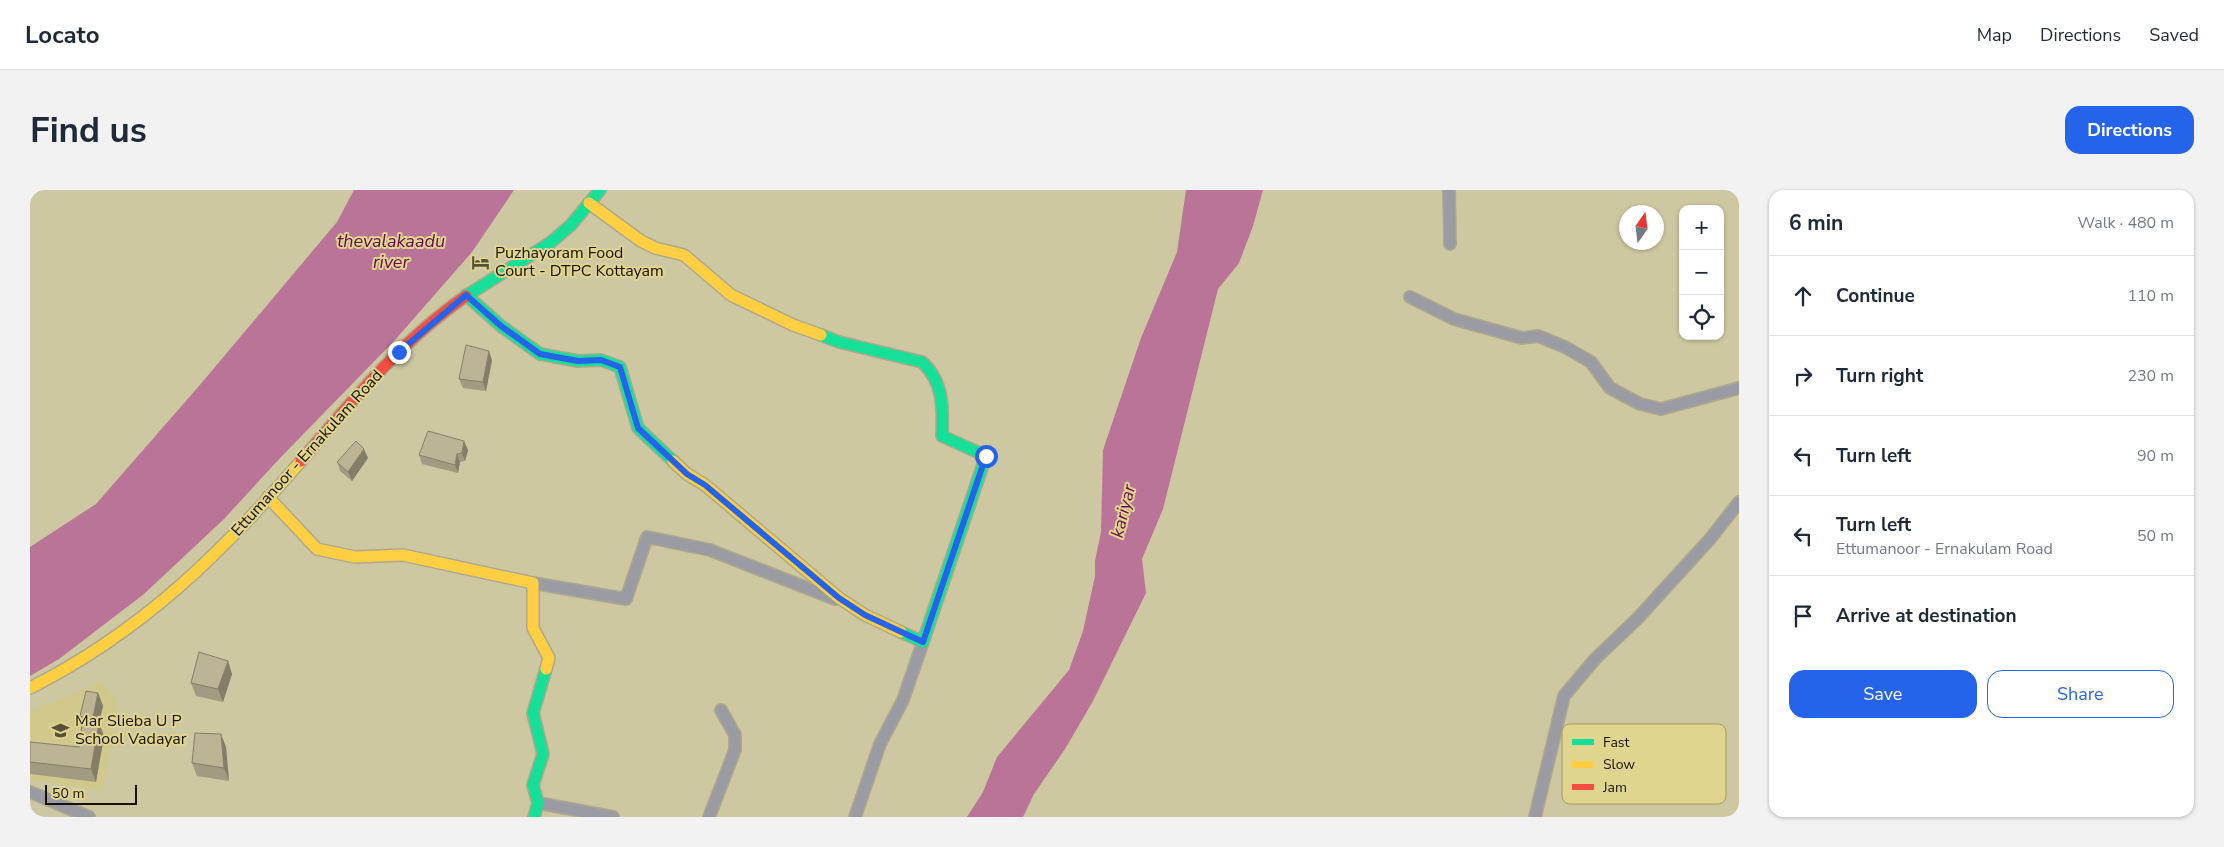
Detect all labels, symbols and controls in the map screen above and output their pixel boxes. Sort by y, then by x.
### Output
text: Locato [25,19,100,51]
text: Map [1977,23,2012,47]
text: Directions [2040,23,2121,47]
text: Saved [2149,23,2199,47]
button: Directions [2065,106,2194,154]
text: Find us [30,107,147,154]
north arrow [1619,205,1664,250]
map controls [1679,205,1724,340]
button: + [1679,205,1724,250]
text: 6 min [1789,209,1843,237]
text: Walk · 480 m [2078,212,2174,234]
water label: thevalakaadu river [337,229,445,274]
place label: Puzhayoram Food Court - DTPC Kottayam [495,242,664,282]
button: − [1679,250,1724,295]
hotel icon: Puzhayoram Food Court - DTPC Kottayam [471,252,491,272]
icon: ahead [1789,282,1817,310]
text: Continue [1836,283,1915,309]
text: 110 m [2127,285,2174,307]
button: locate [1679,295,1724,340]
route end [388,341,411,364]
icon: right [1789,362,1817,390]
text: Turn right [1836,363,1923,389]
street label: Ettumanoor - Ernakulam Road [226,365,388,541]
text: 230 m [2127,365,2174,387]
icon: left [1789,442,1817,470]
text: Turn left [1836,443,1911,469]
route start [975,445,998,468]
text: 90 m [2137,445,2174,467]
water label: kariyar [1105,481,1141,540]
text: Turn left [1836,512,1911,538]
icon: left [1789,522,1817,550]
text: 50 m [2137,525,2174,547]
text: Ettumanoor - Ernakulam Road [1836,538,2053,560]
icon: arrive [1789,602,1817,630]
text: Arrive at destination [1836,603,2017,629]
button: Save [1789,670,1977,718]
button: Share [1987,670,2174,718]
place label: Mar Slieba U P School Vadayar [75,710,187,750]
school or university icon: Mar Slieba U P School Vadayar [51,720,71,740]
legend [1562,724,1726,804]
text: Fast [1603,733,1629,752]
text: Slow [1603,755,1635,774]
text: Jam [1602,778,1627,797]
scale bar [45,782,138,805]
text: 50 m [52,784,84,803]

